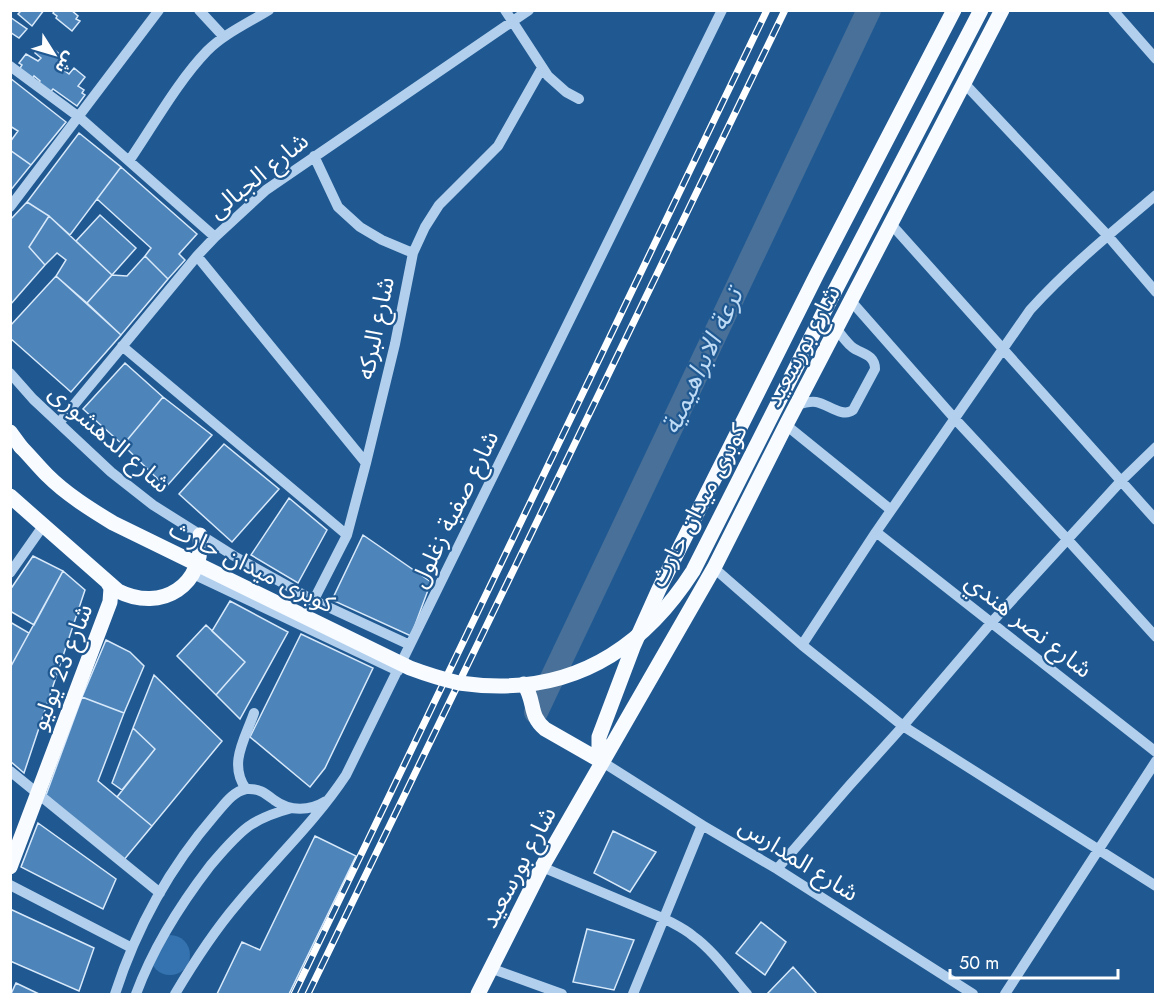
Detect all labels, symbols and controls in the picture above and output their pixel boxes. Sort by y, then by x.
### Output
north arrow [24,24,84,84]
text: ش [50,47,81,78]
street label: شارع الجبالى [200,124,316,226]
street label: شارع البركه [347,273,403,383]
water label: ترعة الابراهيمية [652,279,754,440]
street label: شارع بورسعيد [755,279,849,413]
street label: شارع الدهشورى [41,375,179,501]
street label: كوبرى ميدان حارث [640,416,756,593]
street label: شارع صفية زغلول [401,425,507,593]
street label: كوبرى ميدان حارث [163,511,342,622]
street label: شارع نصر هندي [957,564,1100,687]
street label: شارع 23 يوليو [21,599,101,735]
street label: شارع بورسعيد [471,800,565,934]
street label: شارع المدارس [732,808,866,910]
scale bar [950,942,1118,980]
text: 50 m [959,950,999,976]

